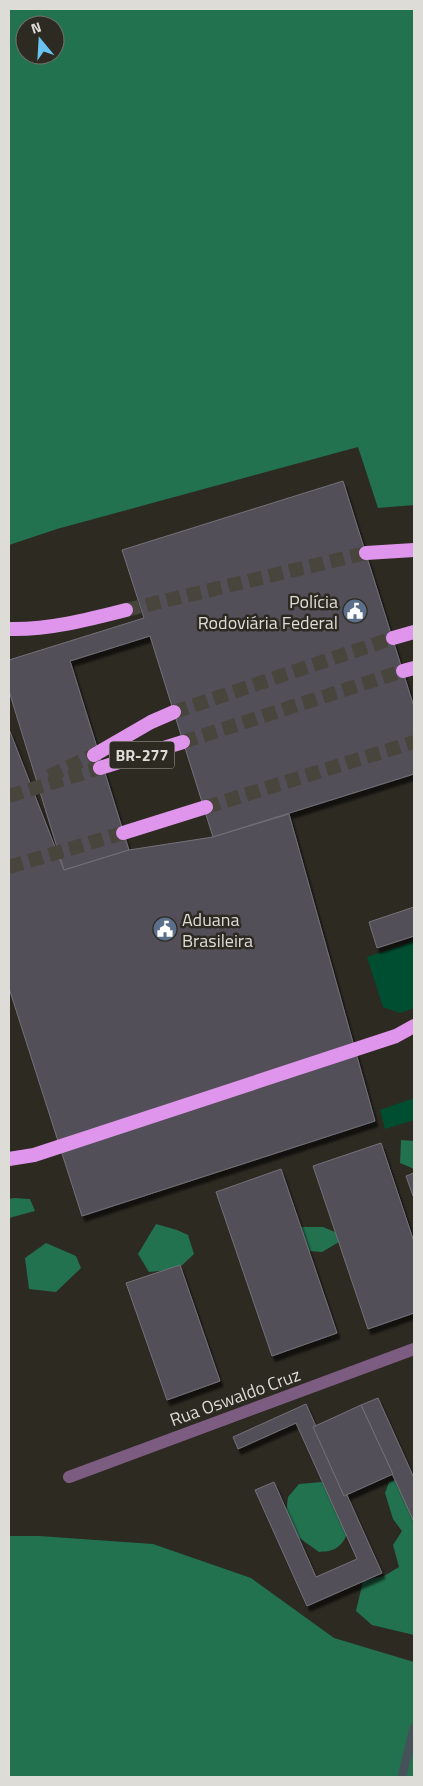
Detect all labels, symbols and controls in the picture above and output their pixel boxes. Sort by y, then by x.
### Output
north arrow [15,15,65,65]
text: N [28,16,44,39]
place label: Polícia Rodoviária Federal [198,588,338,636]
public building icon: Polícia Rodoviária Federal [342,598,368,624]
road number: BR-277 [110,742,174,768]
place label: Aduana Brasileira [182,906,253,954]
public building icon: Aduana Brasileira [152,916,178,942]
street label: Rua Oswaldo Cruz [166,1361,304,1433]

